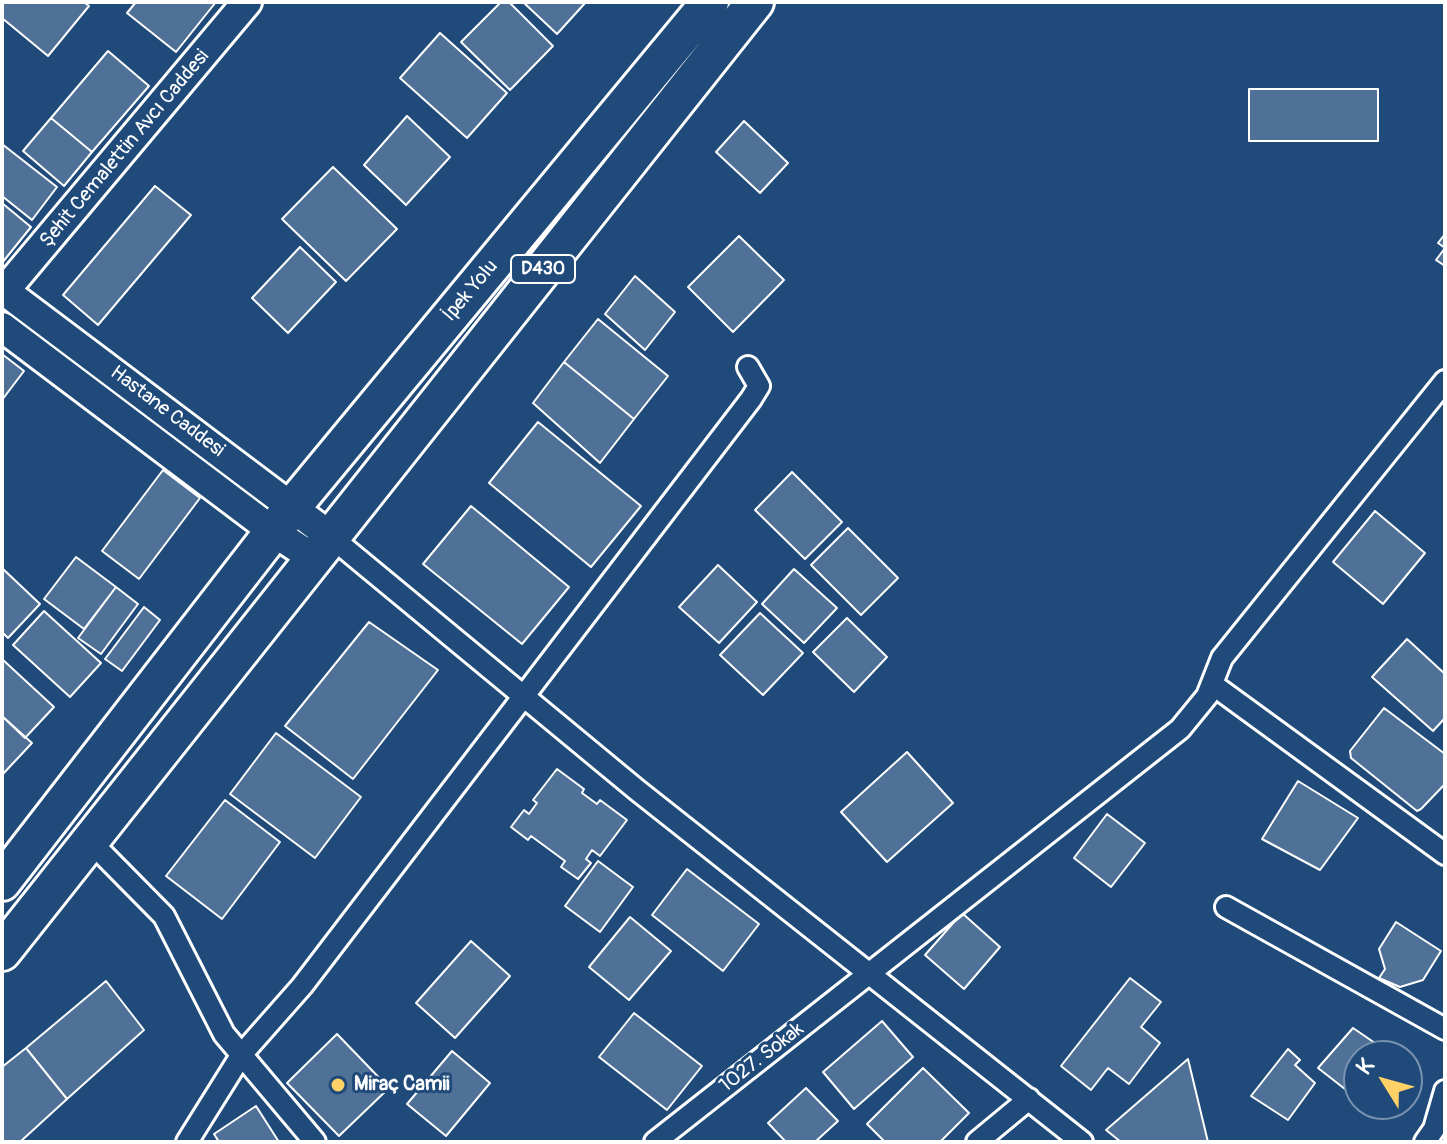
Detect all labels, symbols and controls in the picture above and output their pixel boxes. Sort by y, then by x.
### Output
street label: Şehit Cemalettin Avcı Caddesi [35,45,215,253]
street label: İpek Yolu [438,255,504,327]
road number: D430 [511,255,575,283]
street label: Hastane Caddesi [105,361,229,463]
street label: 1027. Sokak [715,1018,809,1098]
north arrow [1343,1040,1423,1120]
text: K [1350,1053,1381,1080]
place label: Miraç Camii [354,1073,450,1097]
marker: Miraç Camii [329,1076,347,1094]

